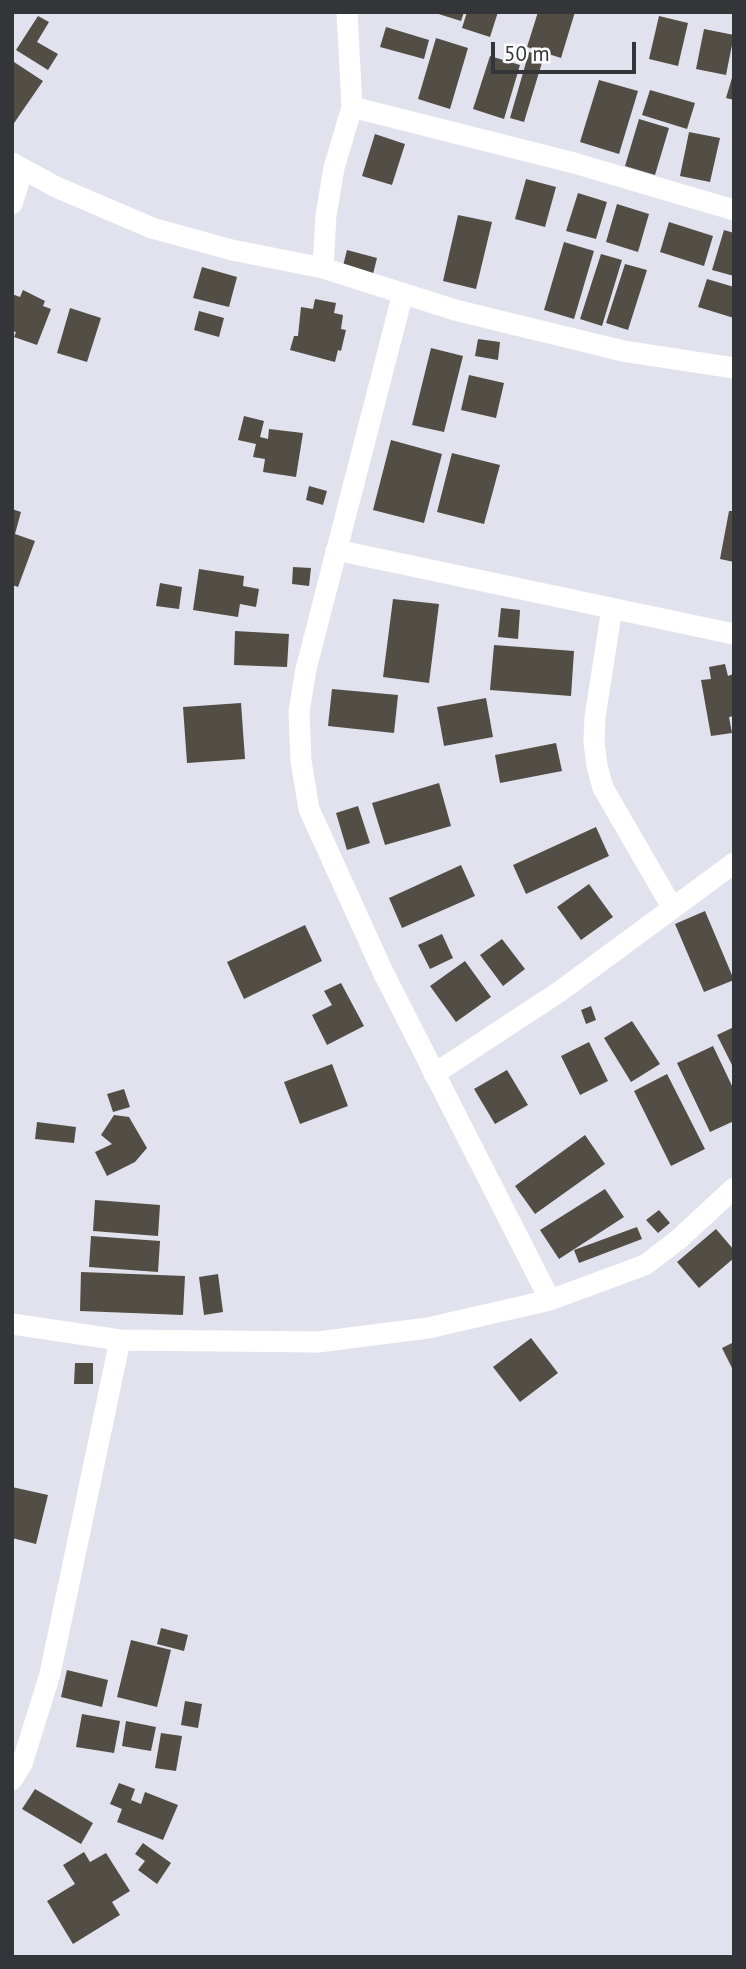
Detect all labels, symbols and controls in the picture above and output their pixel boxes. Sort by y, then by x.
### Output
scale bar [494,28,639,72]
text: 50 m [504,40,550,67]

